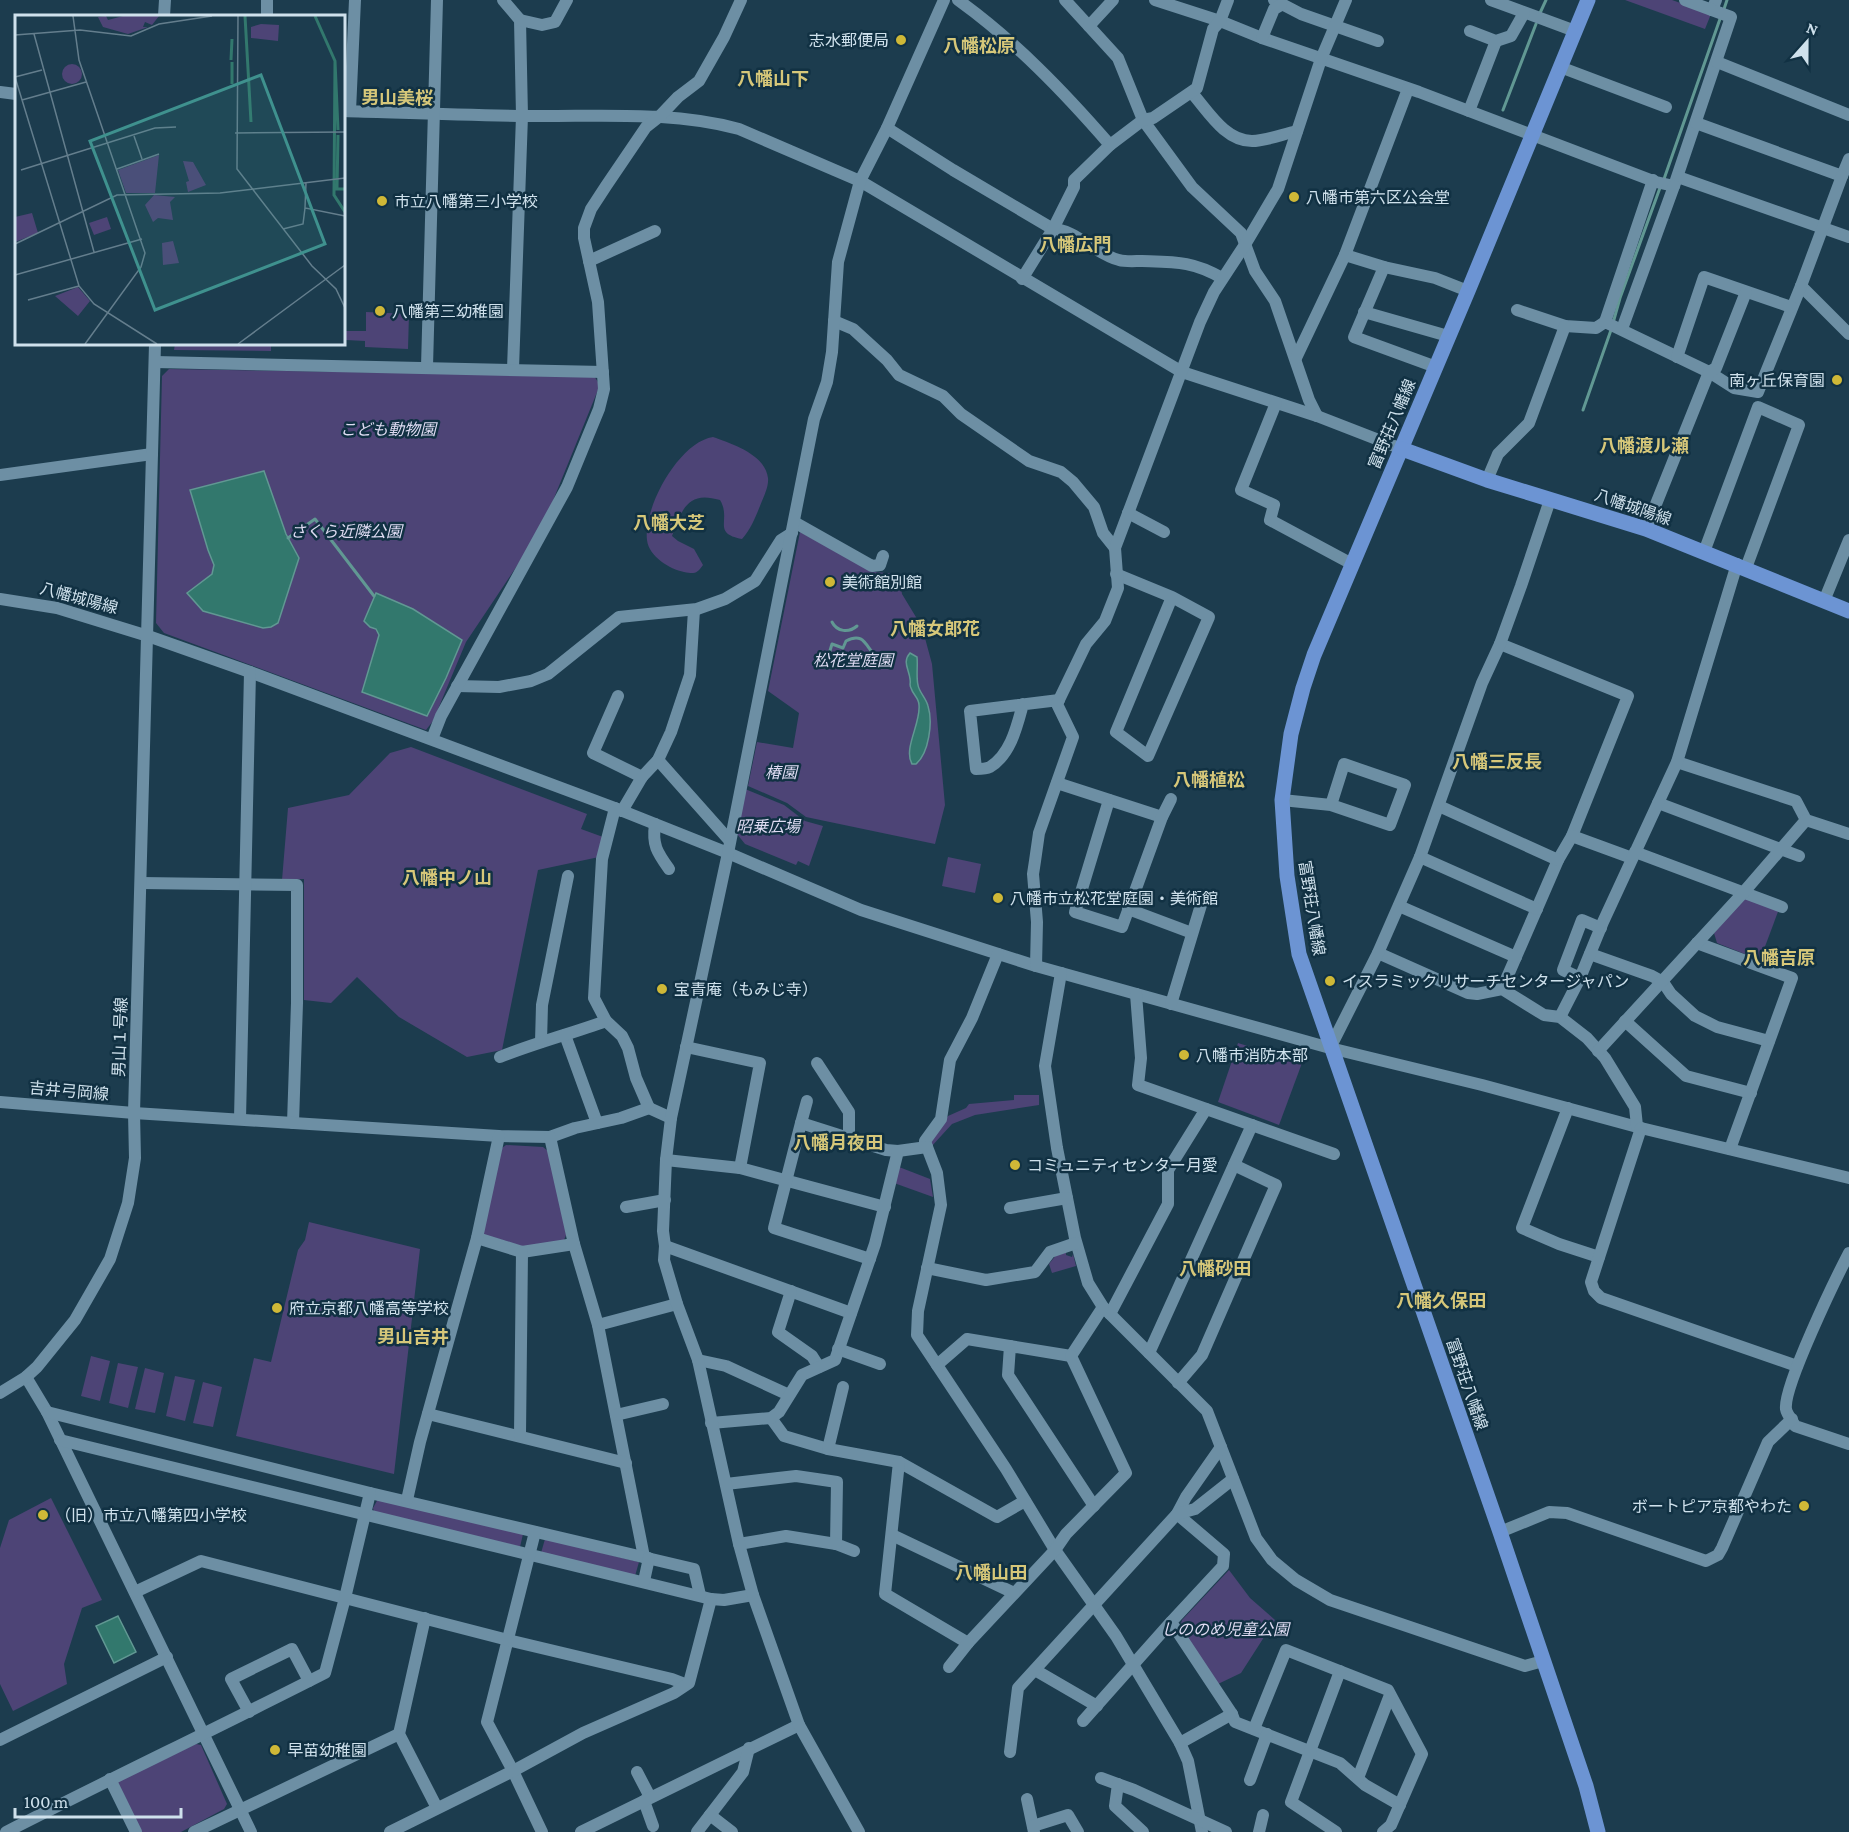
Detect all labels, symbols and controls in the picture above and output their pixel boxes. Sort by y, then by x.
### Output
north arrow [1777,12,1837,72]
inset map [15,15,345,345]
text: N [1804,19,1820,38]
place label: 志水郵便局 [809,32,889,49]
marker: 志水郵便局 [894,33,908,47]
district label: 八幡松原 [943,36,1015,56]
district label: 八幡山下 [737,69,809,89]
district label: 男山美桜 [361,88,433,108]
place label: 八幡市第六区公会堂 [1306,189,1450,206]
marker: 八幡市第六区公会堂 [1287,190,1301,204]
place label: 市立八幡第三小学校 [394,193,538,210]
marker: 市立八幡第三小学校 [375,194,389,208]
district label: 八幡広門 [1039,235,1111,255]
place label: 八幡第三幼稚園 [392,303,504,320]
marker: 八幡第三幼稚園 [373,304,387,318]
place label: 南ヶ丘保育園 [1729,372,1825,389]
marker: 南ヶ丘保育園 [1830,373,1844,387]
street label: 富野荘八幡線 [1365,376,1419,472]
park label: こども動物園 [340,421,438,438]
district label: 八幡渡ル瀬 [1599,436,1689,456]
street label: 八幡城陽線 [1592,486,1674,528]
district label: 八幡大芝 [633,513,705,533]
park label: さくら近隣公園 [290,523,404,540]
place label: 美術館別館 [842,574,922,591]
marker: 美術館別館 [823,575,837,589]
street label: 八幡城陽線 [38,579,120,617]
district label: 八幡女郎花 [890,619,980,639]
park label: 松花堂庭園 [813,652,895,669]
district label: 八幡三反長 [1452,752,1542,772]
park label: 椿園 [765,764,799,781]
district label: 八幡植松 [1173,770,1245,790]
park label: 昭乗広場 [736,818,802,835]
street label: 富野荘八幡線 [1296,859,1328,957]
district label: 八幡中ノ山 [402,868,492,888]
place label: 八幡市立松花堂庭園・美術館 [1010,890,1218,907]
marker: 八幡市立松花堂庭園・美術館 [991,891,1005,905]
district label: 八幡吉原 [1743,948,1815,968]
place label: イスラミックリサーチセンタージャパン [1342,973,1629,990]
marker: イスラミックリサーチセンタージャパン [1323,974,1337,988]
place label: 宝青庵（もみじ寺） [674,981,818,998]
marker: 宝青庵（もみじ寺） [655,982,669,996]
street label: 男山１号線 [110,997,130,1077]
place label: 八幡市消防本部 [1196,1047,1308,1064]
marker: 八幡市消防本部 [1177,1048,1191,1062]
street label: 吉井弓岡線 [28,1079,110,1103]
district label: 八幡月夜田 [793,1133,883,1153]
place label: コミュニティセンター月愛 [1027,1157,1218,1174]
marker: コミュニティセンター月愛 [1008,1158,1022,1172]
district label: 八幡砂田 [1179,1259,1251,1279]
district label: 八幡久保田 [1396,1291,1486,1311]
place label: 府立京都八幡高等学校 [289,1300,449,1317]
marker: 府立京都八幡高等学校 [270,1301,284,1315]
district label: 男山吉井 [377,1327,449,1347]
street label: 富野荘八幡線 [1443,1336,1491,1432]
place label: ボートピア京都やわた [1632,1498,1792,1515]
marker: ボートピア京都やわた [1797,1499,1811,1513]
place label: （旧）市立八幡第四小学校 [55,1507,247,1524]
marker: （旧）市立八幡第四小学校 [36,1508,50,1522]
district label: 八幡山田 [955,1563,1027,1583]
park label: しののめ児童公園 [1161,1621,1291,1638]
place label: 早苗幼稚園 [287,1742,367,1759]
marker: 早苗幼稚園 [268,1743,282,1757]
scale bar [15,1781,182,1819]
text: 100 m [24,1792,69,1812]

